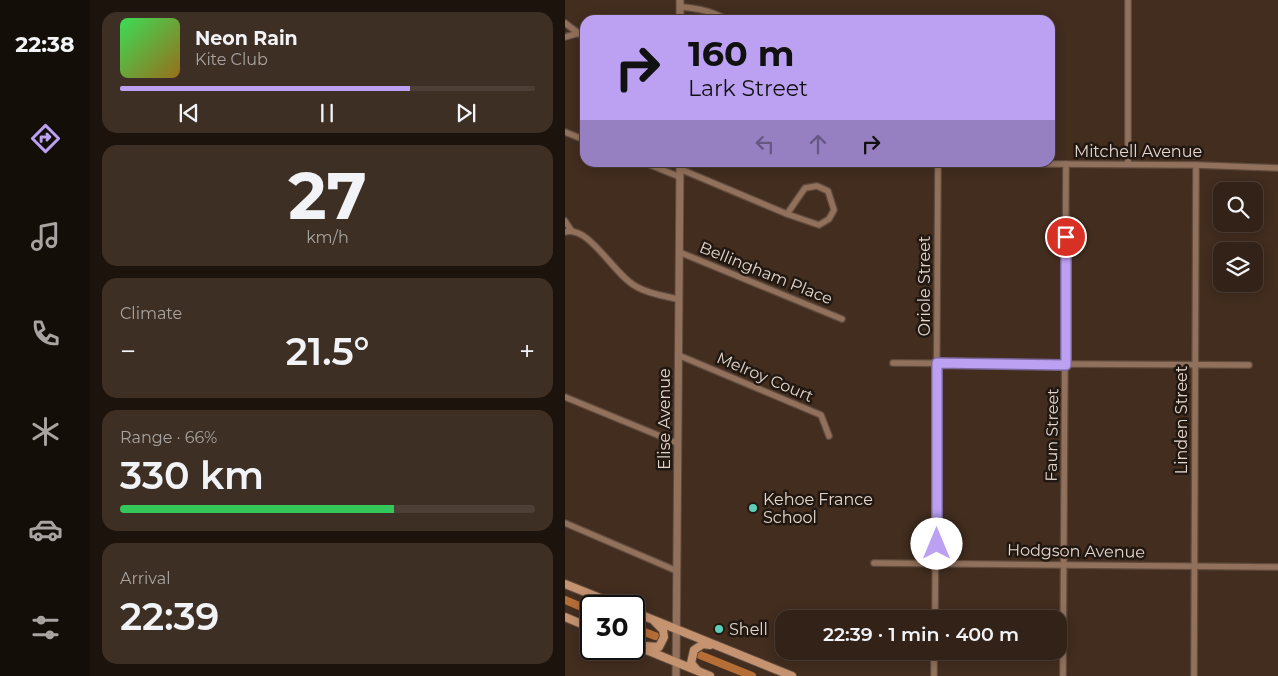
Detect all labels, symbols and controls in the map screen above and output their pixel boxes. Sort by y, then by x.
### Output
text: Neon Rain [195,27,298,50]
text: 22:38 [15,31,75,58]
text: 160 m [688,32,794,75]
icon: right [605,35,670,100]
text: Kite Club [195,50,268,69]
text: Lark Street [688,75,808,102]
icon: previous [175,99,203,127]
icon: pause [313,99,341,127]
icon: next [452,99,480,127]
icon: directions [28,121,63,156]
icon: left [751,130,779,158]
icon: ahead [804,130,832,158]
icon: right [857,130,885,158]
street label: Mitchell Avenue [1074,142,1202,161]
text: 27 [288,156,367,235]
map controls [1213,182,1263,292]
button: search [1213,182,1263,232]
pin [1045,216,1087,258]
icon: music [28,219,63,254]
icon: arrive [1052,223,1080,251]
text: km/h [306,228,349,247]
street label: Oriole Street [915,235,934,336]
street label: Bellingham Place [697,238,835,308]
button: layers [1213,242,1263,292]
text: Climate [120,304,182,323]
icon: phone [28,316,63,351]
text: 21.5° [286,328,369,375]
text: − [120,334,136,368]
text: + [519,334,535,368]
street label: Melroy Court [714,348,817,406]
street label: Linden Street [1172,365,1191,474]
street label: Elise Avenue [655,368,674,470]
street label: Faun Street [1042,388,1062,482]
icon: climate [28,414,63,449]
text: Range · 66% [120,428,217,447]
text: 330 km [120,452,264,499]
place label: Kehoe France School [763,490,873,527]
marker: Kehoe France School [747,502,759,514]
icon: car [28,512,63,547]
position arrow [910,517,962,569]
street label: Hodgson Avenue [1007,540,1145,562]
text: Arrival [120,569,170,588]
text: 22:39 [120,593,219,640]
speed limit sign: 30 [580,595,645,660]
icon: filters [28,610,63,645]
place label: Shell [729,620,768,639]
marker: Shell [713,623,725,635]
text: 22:39 · 1 min · 400 m [823,623,1019,646]

